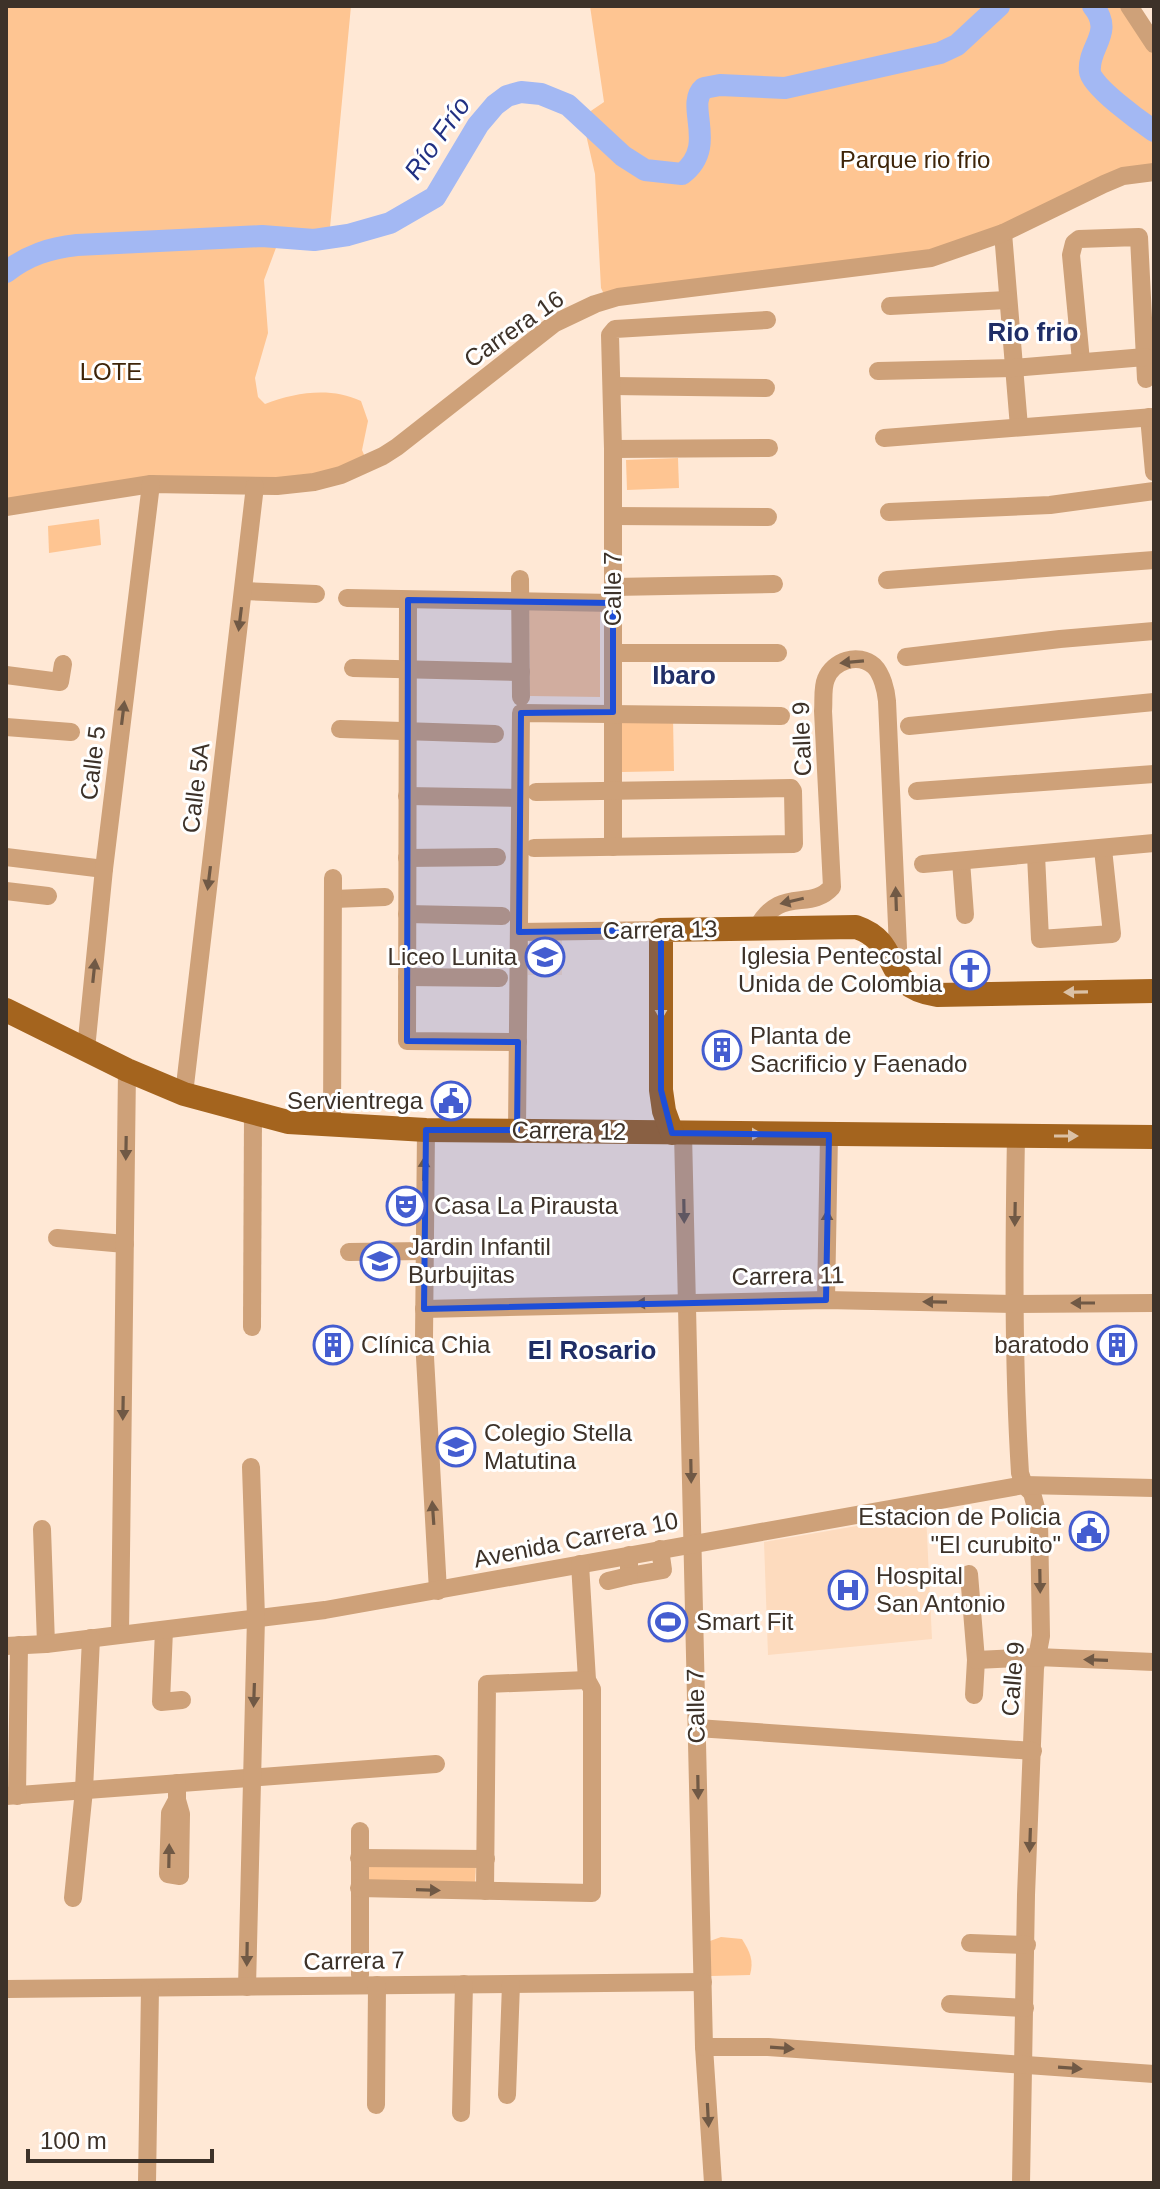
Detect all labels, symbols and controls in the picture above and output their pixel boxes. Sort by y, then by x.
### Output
water label: Río Frío [398,91,476,185]
park label: Parque rio frio [840,146,990,173]
street label: Carrera 16 [459,285,568,373]
district label: Rio frio [988,317,1079,347]
park label: LOTE [80,358,142,385]
street label: Calle 7 [599,552,626,626]
one-way arrow [233,607,246,632]
one-way arrow [840,656,865,669]
district label: Ibaro [652,660,716,690]
one-way arrow [117,700,130,725]
street label: Calle 9 [787,701,816,777]
street label: Calle 5 [75,724,110,802]
street label: Calle 5A [177,741,214,835]
one-way arrow [203,866,216,891]
one-way arrow [889,886,902,911]
one-way arrow [779,896,804,908]
street label: Carrera 13 [602,915,718,944]
school or university icon: Liceo Lunita [524,936,566,978]
place label: Iglesia Pentecostal Unida de Colombia [738,942,943,997]
place label: Liceo Lunita [388,943,518,970]
church icon: Iglesia Pentecostal Unida de Colombia [949,949,991,991]
one-way arrow [87,958,100,983]
one-way arrow [1063,986,1088,998]
one-way arrow [655,996,667,1021]
place label: Planta de Sacrificio y Faenado [750,1022,967,1077]
building icon: Planta de Sacrificio y Faenado [701,1029,743,1071]
public building icon: Servientrega [430,1080,472,1122]
place label: Servientrega [287,1087,424,1114]
street label: Carrera 12 [511,1116,627,1145]
one-way arrow [738,1128,763,1140]
one-way arrow [1054,1130,1079,1142]
one-way arrow [120,1136,132,1161]
one-way arrow [418,1156,431,1181]
theatre icon: Casa La Pirausta [385,1185,427,1227]
place label: Casa La Pirausta [434,1192,619,1219]
one-way arrow [678,1199,691,1224]
one-way arrow [1008,1202,1021,1227]
one-way arrow [821,1209,834,1234]
place label: Jardin Infantil Burbujitas [408,1233,551,1288]
school or university icon: Jardin Infantil Burbujitas [359,1240,401,1282]
street label: Carrera 11 [731,1261,845,1290]
one-way arrow [922,1295,947,1308]
one-way arrow [634,1296,659,1309]
one-way arrow [1070,1297,1095,1309]
building icon: Clínica Chia [312,1324,354,1366]
building icon: baratodo [1096,1324,1138,1366]
place label: Clínica Chia [361,1331,491,1358]
place label: baratodo [994,1331,1089,1358]
district label: El Rosario [528,1335,656,1365]
one-way arrow [117,1396,129,1421]
place label: Colegio Stella Matutina [484,1419,633,1474]
school or university icon: Colegio Stella Matutina [435,1426,477,1468]
one-way arrow [684,1459,697,1484]
one-way arrow [426,1500,439,1525]
place label: Estacion de Policia "El curubito" [858,1503,1062,1558]
street label: Avenida Carrera 10 [471,1506,680,1573]
public building icon: Estacion de Policia "El curubito" [1068,1510,1110,1552]
place label: Hospital San Antonio [876,1562,1005,1617]
hospital icon: Hospital San Antonio [827,1569,869,1611]
one-way arrow [1034,1569,1046,1594]
sports icon: Smart Fit [647,1601,689,1643]
place label: Smart Fit [696,1608,794,1635]
street label: Calle 9 [996,1641,1029,1717]
one-way arrow [1083,1653,1108,1666]
street label: Calle 7 [681,1668,710,1744]
one-way arrow [248,1683,260,1708]
one-way arrow [692,1775,704,1800]
one-way arrow [1023,1828,1036,1853]
one-way arrow [162,1843,175,1868]
one-way arrow [416,1883,441,1896]
one-way arrow [241,1942,254,1967]
street label: Carrera 7 [303,1946,405,1975]
one-way arrow [770,2042,795,2055]
one-way arrow [1058,2062,1083,2075]
one-way arrow [701,2103,714,2128]
scale bar [28,2113,212,2163]
text: 100 m [40,2127,107,2154]

